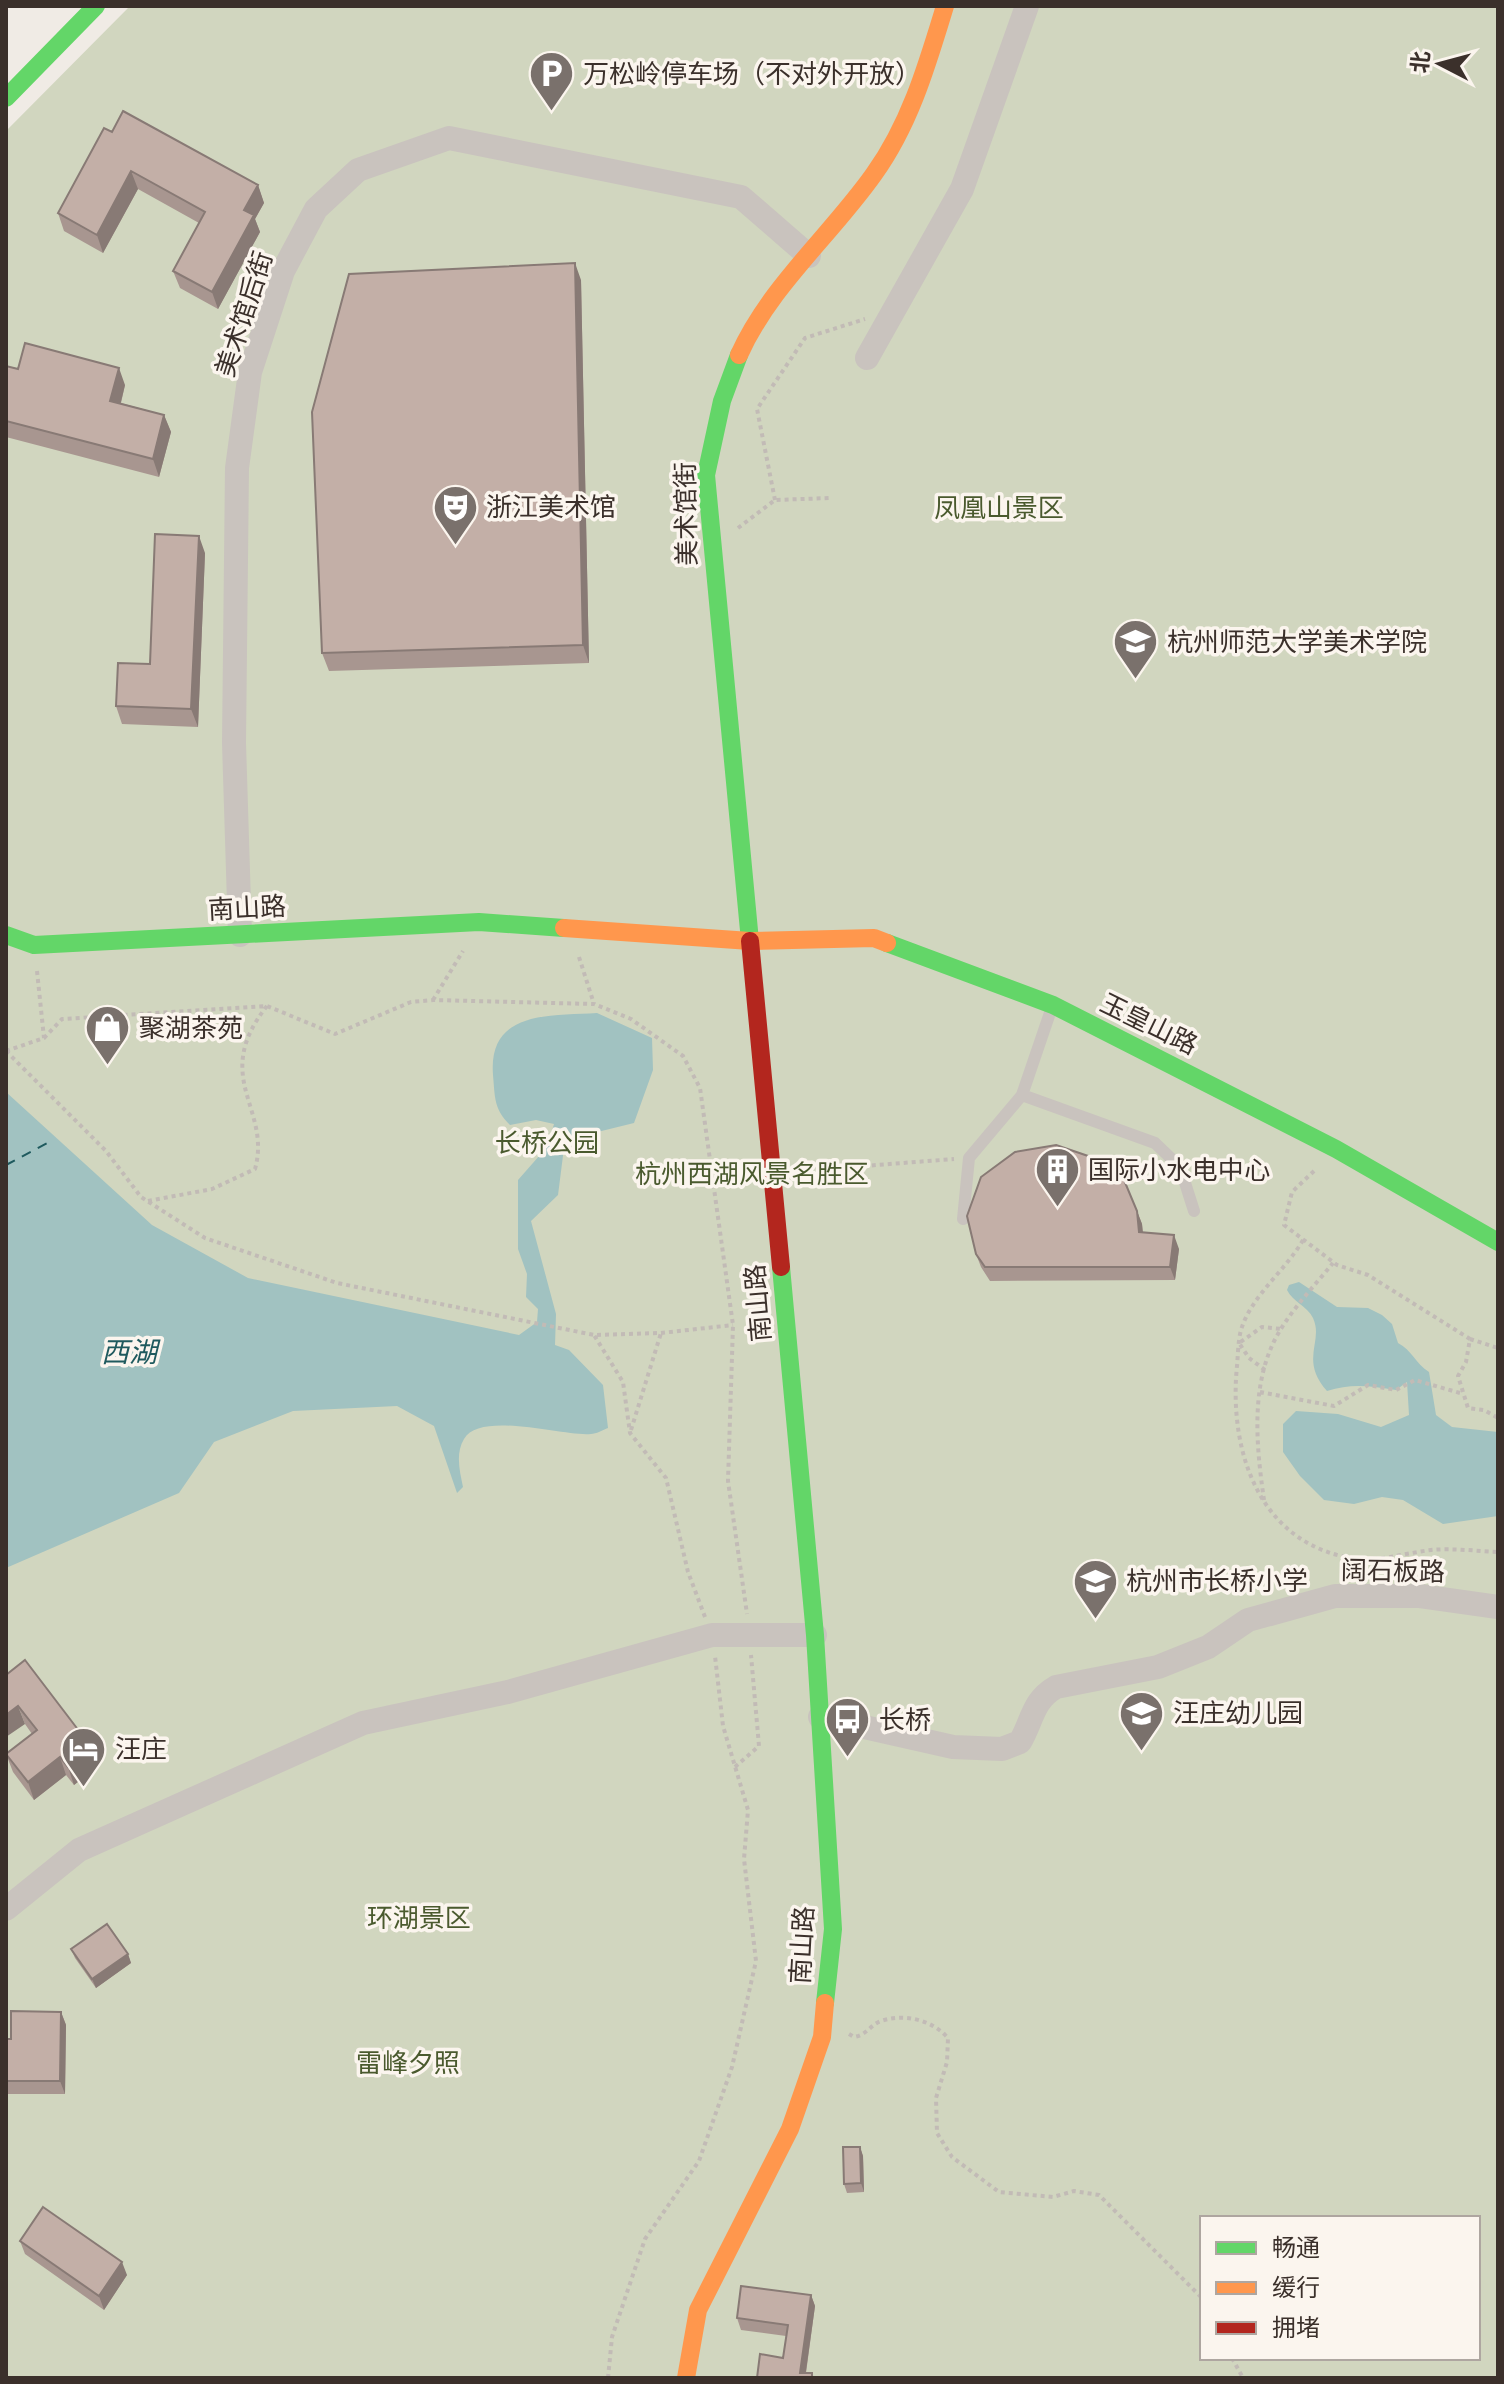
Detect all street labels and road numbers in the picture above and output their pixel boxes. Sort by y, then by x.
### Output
street label: 美术馆后街 [209,247,279,381]
street label: 美术馆街 [669,462,703,566]
street label: 南山路 [207,890,287,926]
street label: 玉皇山路 [1095,987,1203,1061]
street label: 南山路 [739,1263,777,1343]
street label: 阔石板路 [1341,1554,1445,1588]
street label: 南山路 [784,1905,820,1985]

